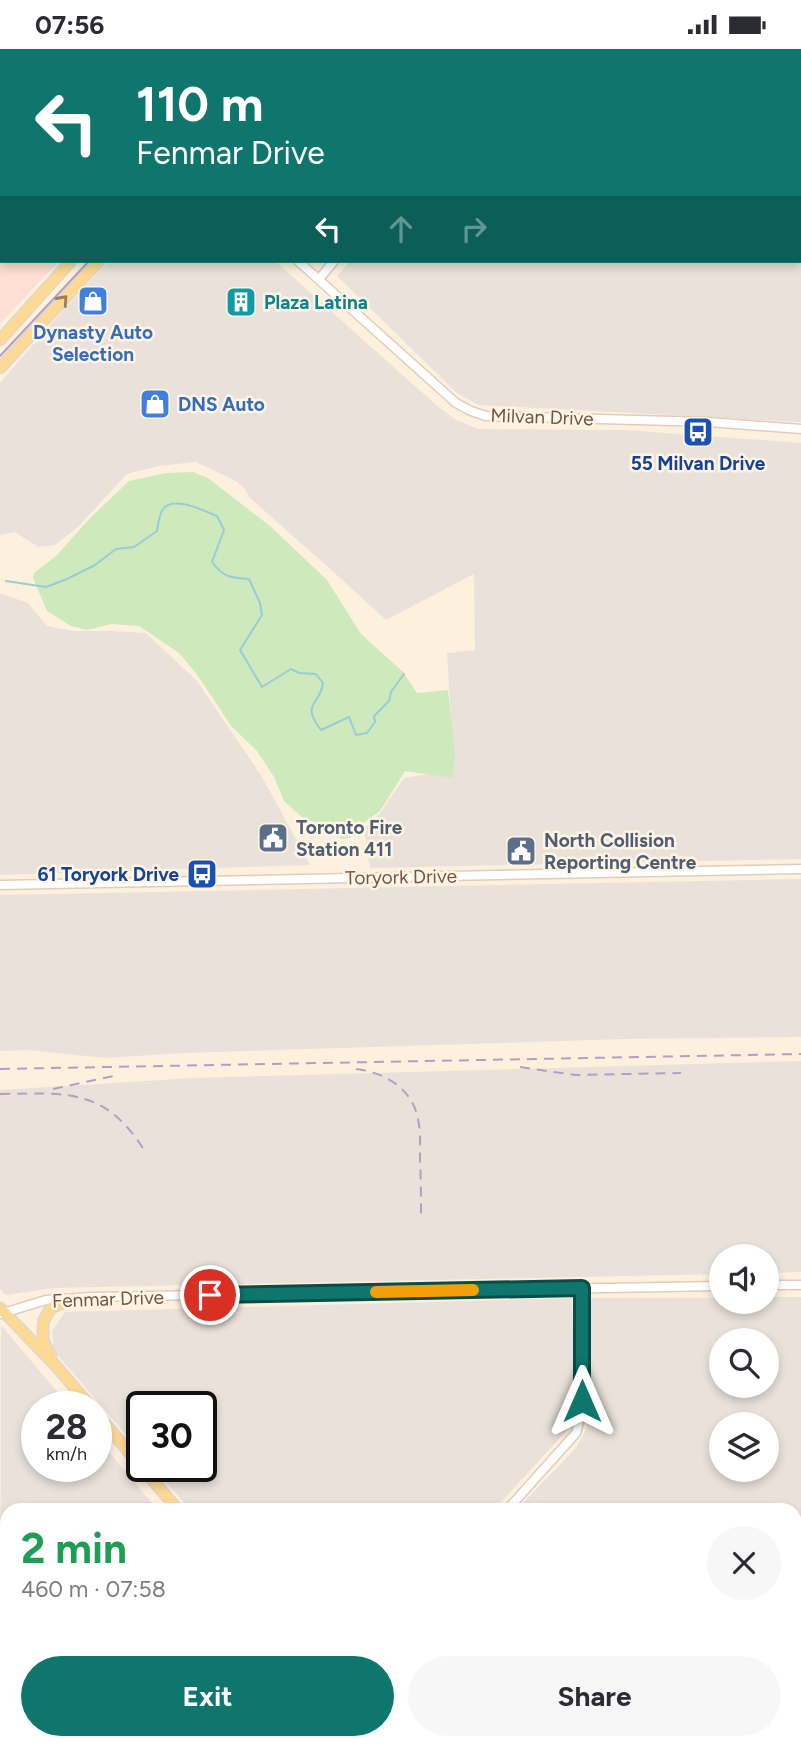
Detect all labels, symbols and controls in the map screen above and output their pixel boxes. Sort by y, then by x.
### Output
text: 07:56 [35,9,104,41]
text: 110 m [136,74,264,133]
icon: left [21,77,112,168]
text: Fenmar Drive [136,134,325,172]
icon: left [309,210,347,248]
icon: ahead [382,210,420,248]
icon: right [455,210,493,248]
shop icon: Dynasty Auto Selection [76,284,110,318]
building icon: Plaza Latina [224,285,258,319]
place label: Plaza Latina [264,291,368,314]
one-way arrow [55,295,67,308]
place label: Dynasty Auto Selection [33,321,153,366]
shop icon: DNS Auto [138,387,172,421]
place label: DNS Auto [178,393,265,416]
street label: Milvan Drive [490,404,594,430]
bus stop icon: 55 Milvan Drive [681,415,715,449]
place label: 55 Milvan Drive [631,452,766,475]
place label: Toronto Fire Station 411 [296,816,403,861]
public building icon: Toronto Fire Station 411 [256,821,290,855]
place label: North Collision Reporting Centre [544,829,697,874]
public building icon: North Collision Reporting Centre [504,834,538,868]
bus stop icon: 61 Toryork Drive [185,857,219,891]
place label: 61 Toryork Drive [37,863,179,886]
street label: Toryork Drive [345,865,457,889]
map controls [709,1244,779,1482]
button: sound [709,1244,779,1314]
pin [180,1265,240,1325]
icon: arrive [191,1276,229,1314]
street label: Fenmar Drive [52,1286,164,1312]
button: search [709,1328,779,1398]
position arrow [545,1364,619,1438]
speed limit sign: 30 [126,1391,217,1482]
text: 28 [46,1406,87,1448]
button: layers [709,1412,779,1482]
text: km/h [46,1443,87,1465]
text: 2 min [21,1523,127,1574]
button: close [707,1526,781,1600]
text: 460 m · 07:58 [21,1575,166,1603]
button: Exit [21,1656,394,1736]
button: Share [408,1656,781,1736]

